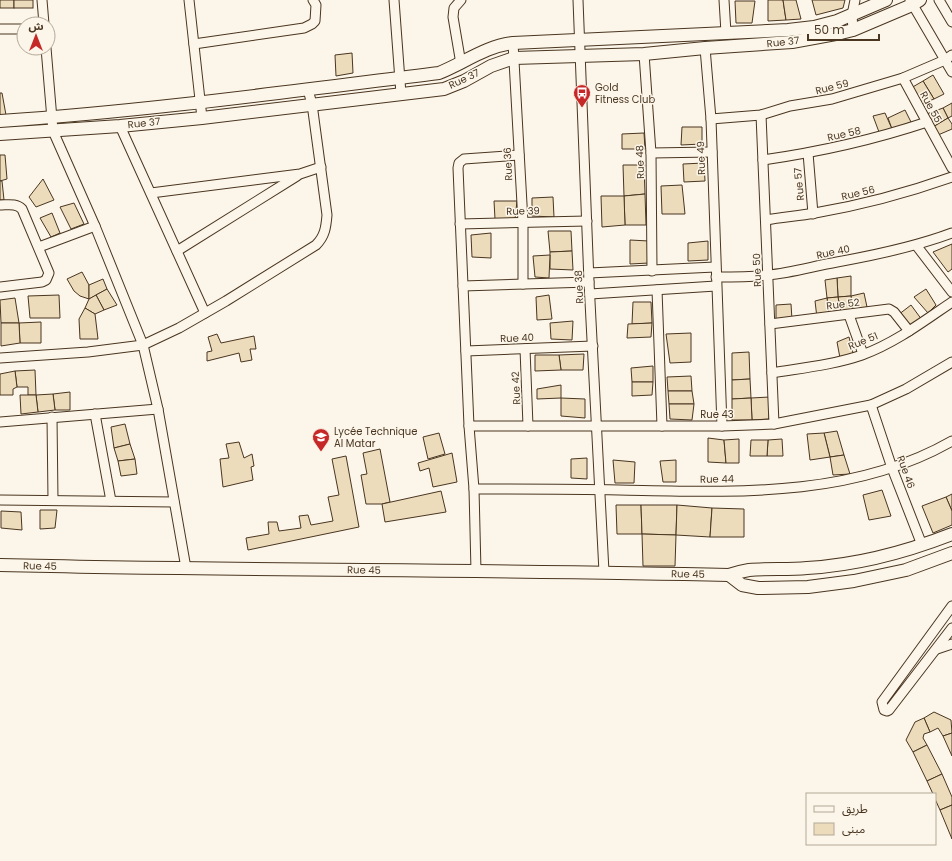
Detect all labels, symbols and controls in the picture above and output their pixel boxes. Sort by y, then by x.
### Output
north arrow [16,16,56,56]
scale bar [808,16,879,42]
text: ش [28,18,44,34]
text: 50 m [814,21,845,38]
street label: Rue 37 [766,33,801,51]
street label: Rue 37 [446,65,482,93]
street label: Rue 59 [814,76,850,98]
place label: Gold Fitness Club [595,80,655,107]
bus stop icon: Gold Fitness Club [572,83,592,108]
street label: Rue 55 [916,89,946,125]
street label: Rue 37 [127,114,162,132]
street label: Rue 58 [826,123,862,145]
street label: Rue 49 [693,141,709,175]
street label: Rue 48 [632,145,648,179]
street label: Rue 36 [500,147,516,181]
street label: Rue 57 [790,166,808,201]
street label: Rue 56 [840,182,876,204]
street label: Rue 39 [506,203,540,219]
street label: Rue 40 [815,241,851,263]
street label: Rue 50 [749,253,765,287]
street label: Rue 38 [571,270,587,304]
street label: Rue 52 [826,294,861,313]
street label: Rue 51 [846,328,880,354]
street label: Rue 40 [500,330,534,346]
street label: Rue 42 [508,371,524,405]
street label: Rue 43 [700,407,734,422]
place label: Lycée Technique Al Matar [334,424,417,451]
school or university icon: Lycée Technique Al Matar [311,427,331,452]
street label: Rue 46 [893,453,919,491]
street label: Rue 44 [700,471,734,487]
street label: Rue 45 [23,558,57,574]
street label: Rue 45 [347,562,381,578]
street label: Rue 45 [671,566,705,582]
legend [806,793,936,845]
text: طريق [842,800,868,817]
text: مبنى [842,820,865,837]

